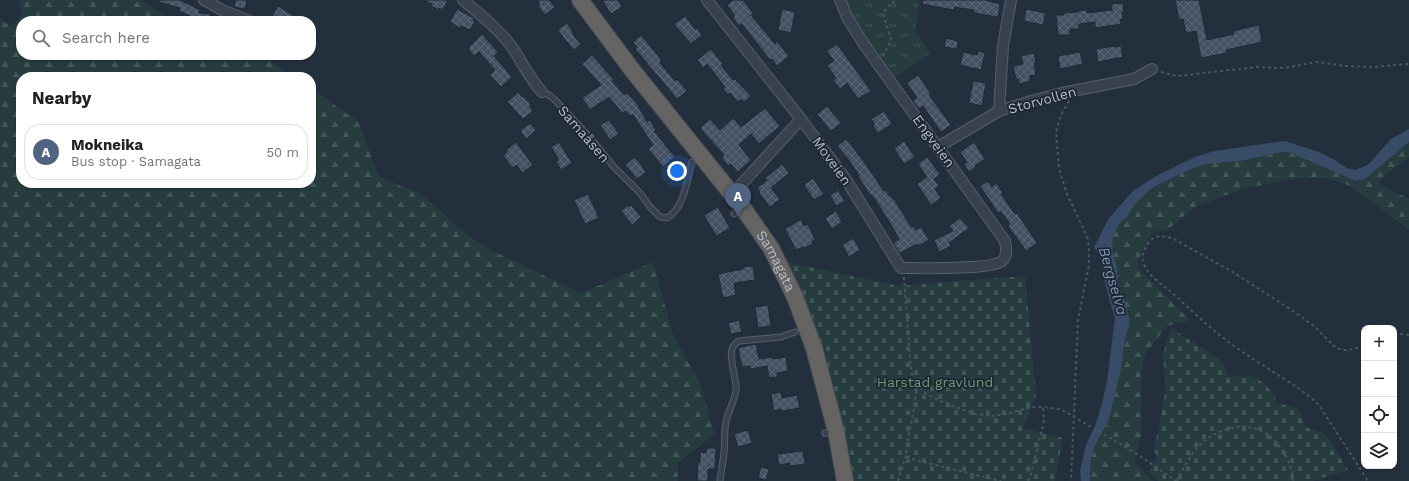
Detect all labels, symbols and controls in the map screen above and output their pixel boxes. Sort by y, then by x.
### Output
search box [16,16,316,60]
icon: search [30,27,52,49]
text: Search here [62,29,150,47]
street label: Storvollen [1006,83,1078,117]
text: Nearby [32,88,91,108]
street label: Samaåsen [555,102,613,166]
street label: Engveien [910,112,958,170]
street label: Moveien [809,134,855,188]
text: Mokneika [71,136,143,154]
text: A [42,145,50,160]
text: 50 m [267,145,299,160]
text: Bus stop · Samagata [71,154,201,169]
your location [667,161,687,181]
pin: A [725,183,751,216]
street label: Samagata [753,227,799,294]
water label: Bergselva [1095,245,1131,317]
map controls [1361,325,1397,469]
button: + [1361,325,1397,361]
button: − [1361,361,1397,397]
park label: Harstad gravlund [877,374,993,390]
button: locate [1361,397,1397,433]
button: layers [1361,433,1397,469]

